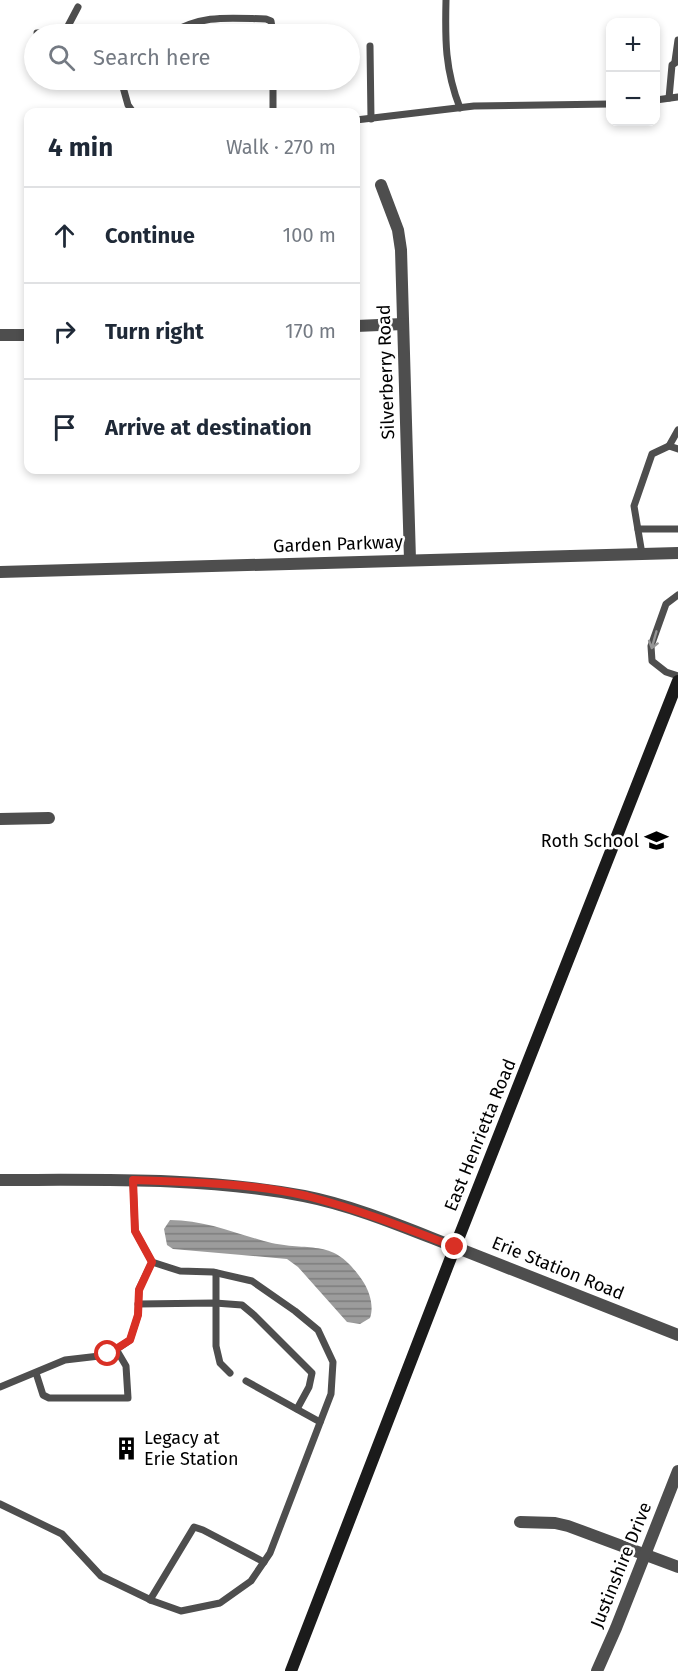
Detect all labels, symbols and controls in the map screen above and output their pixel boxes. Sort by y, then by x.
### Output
map controls [606,18,660,126]
button: + [606,18,660,72]
search box [24,24,360,90]
icon: search [45,41,78,74]
text: Search here [93,44,211,71]
button: − [606,72,660,126]
text: 4 min [48,132,113,163]
text: Walk · 270 m [226,135,336,159]
icon: ahead [48,219,81,252]
text: Continue [105,222,195,249]
text: 100 m [283,223,336,247]
street label: Silverberry Road [373,304,399,440]
icon: right [48,315,81,348]
text: Turn right [105,318,204,345]
text: 170 m [285,319,336,343]
icon: arrive [48,411,81,444]
text: Arrive at destination [105,414,312,441]
street label: Garden Parkway [273,531,403,557]
one-way arrow [648,630,659,649]
school or university icon: Roth School [644,828,670,854]
place label: Roth School [541,830,639,852]
street label: East Henrietta Road [439,1056,521,1214]
street label: Erie Station Road [489,1231,627,1305]
route end [441,1233,467,1259]
route start [94,1340,120,1366]
place label: Legacy at Erie Station [144,1427,239,1470]
building icon: Legacy at Erie Station [113,1435,139,1461]
street label: Justinshire Drive [586,1499,656,1631]

